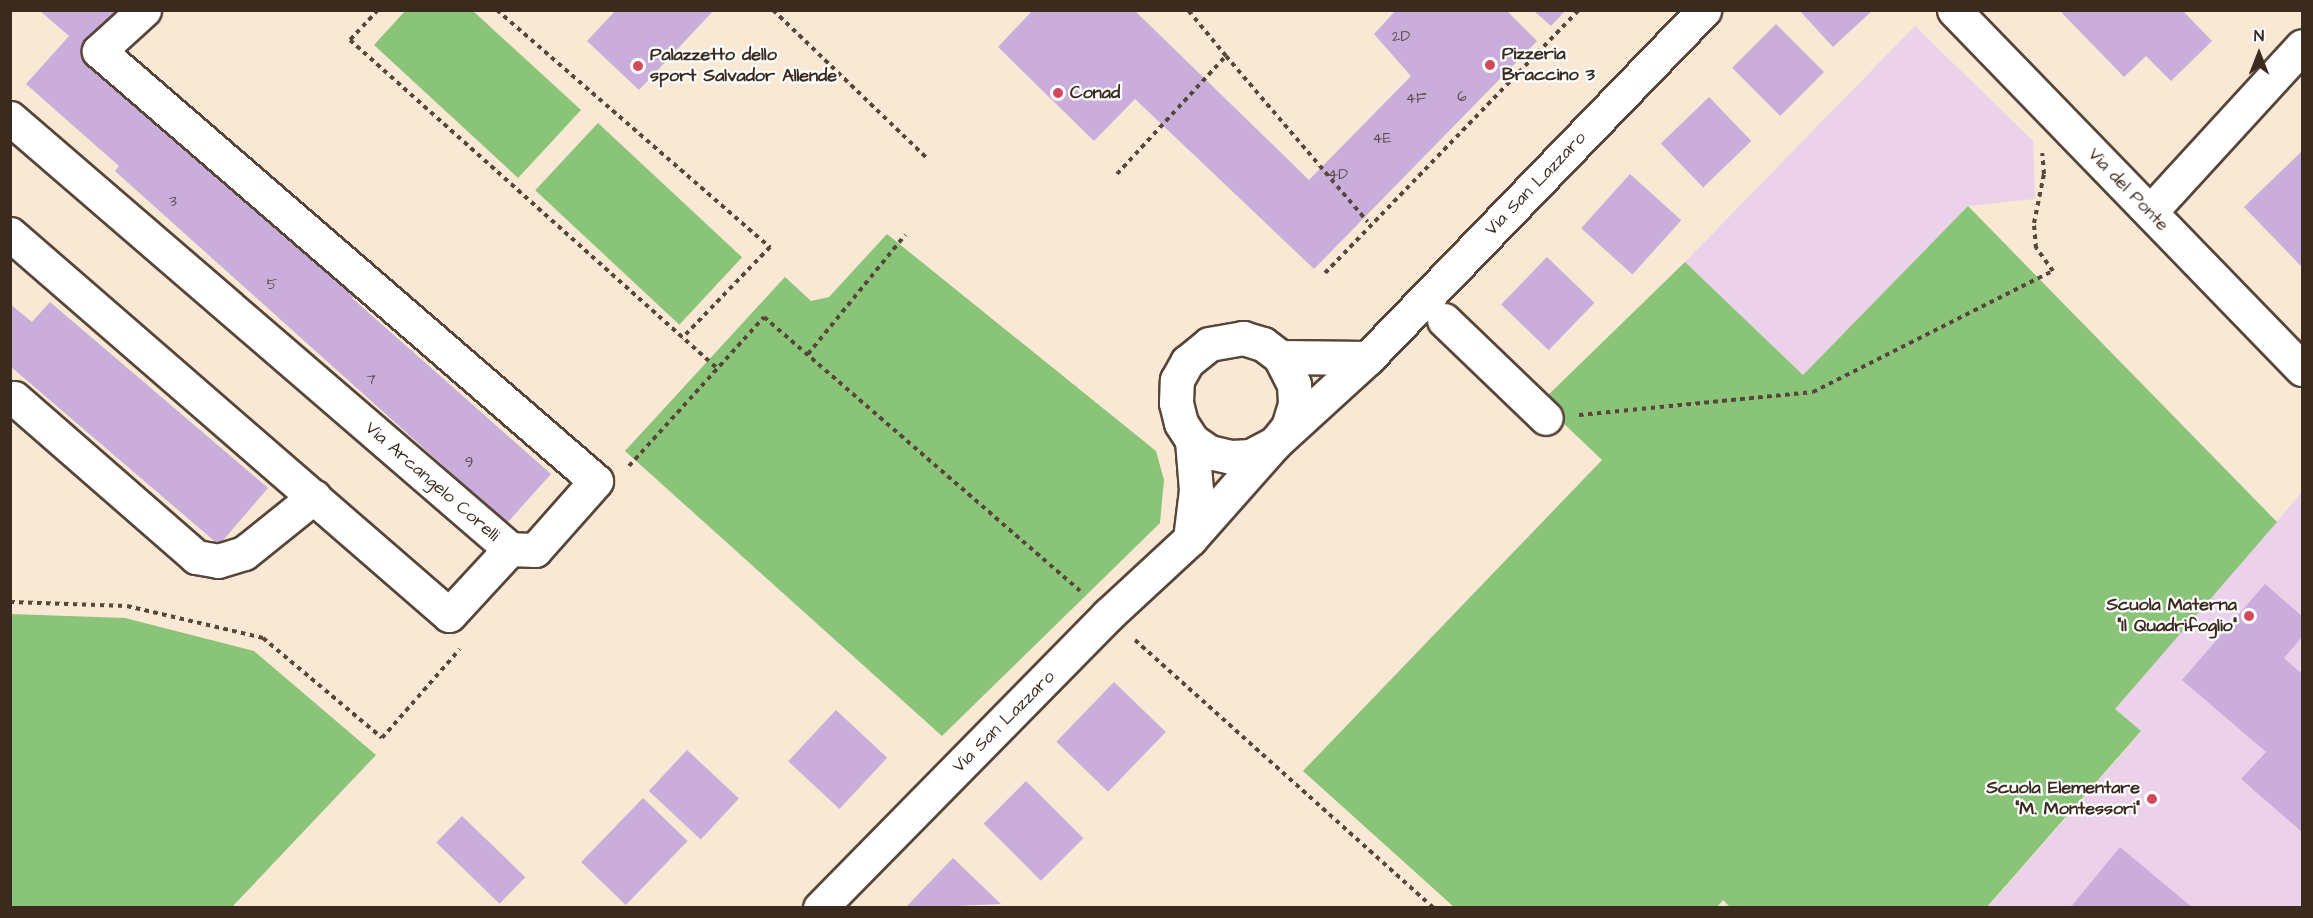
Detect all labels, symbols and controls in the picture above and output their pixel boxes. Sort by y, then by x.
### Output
north arrow [2229,24,2289,84]
text: N [2254,25,2264,47]
house number: 2D [1392,28,1410,46]
place label: Pizzeria Braccino 3 [1502,44,1595,86]
place label: Palazzetto dello sport Salvador Allende [650,45,837,88]
marker: Pizzeria Braccino 3 [1483,58,1497,72]
marker: Palazzetto dello sport Salvador Allende [631,59,645,73]
place label: Conad [1070,82,1120,104]
marker: Conad [1051,86,1065,100]
house number: 6 [1457,88,1467,106]
house number: 4F [1406,90,1426,108]
street label: Via San Lazzaro [1481,128,1591,240]
house number: 4E [1372,130,1392,148]
street label: Via del Ponte [2083,144,2173,236]
house number: 4D [1328,166,1348,184]
house number: 3 [169,193,177,211]
house number: 5 [267,276,277,294]
house number: 7 [366,371,376,389]
street label: Via Arcangelo Corelli [360,418,504,546]
house number: 9 [465,454,473,472]
place label: Scuola Materna "Il Quadrifoglio" [2106,595,2237,638]
marker: Scuola Materna "Il Quadrifoglio" [2242,609,2256,623]
street label: Via San Lazzaro [948,666,1060,778]
place label: Scuola Elementare "M. Montessori" [1987,778,2140,820]
marker: Scuola Elementare "M. Montessori" [2145,792,2159,806]

